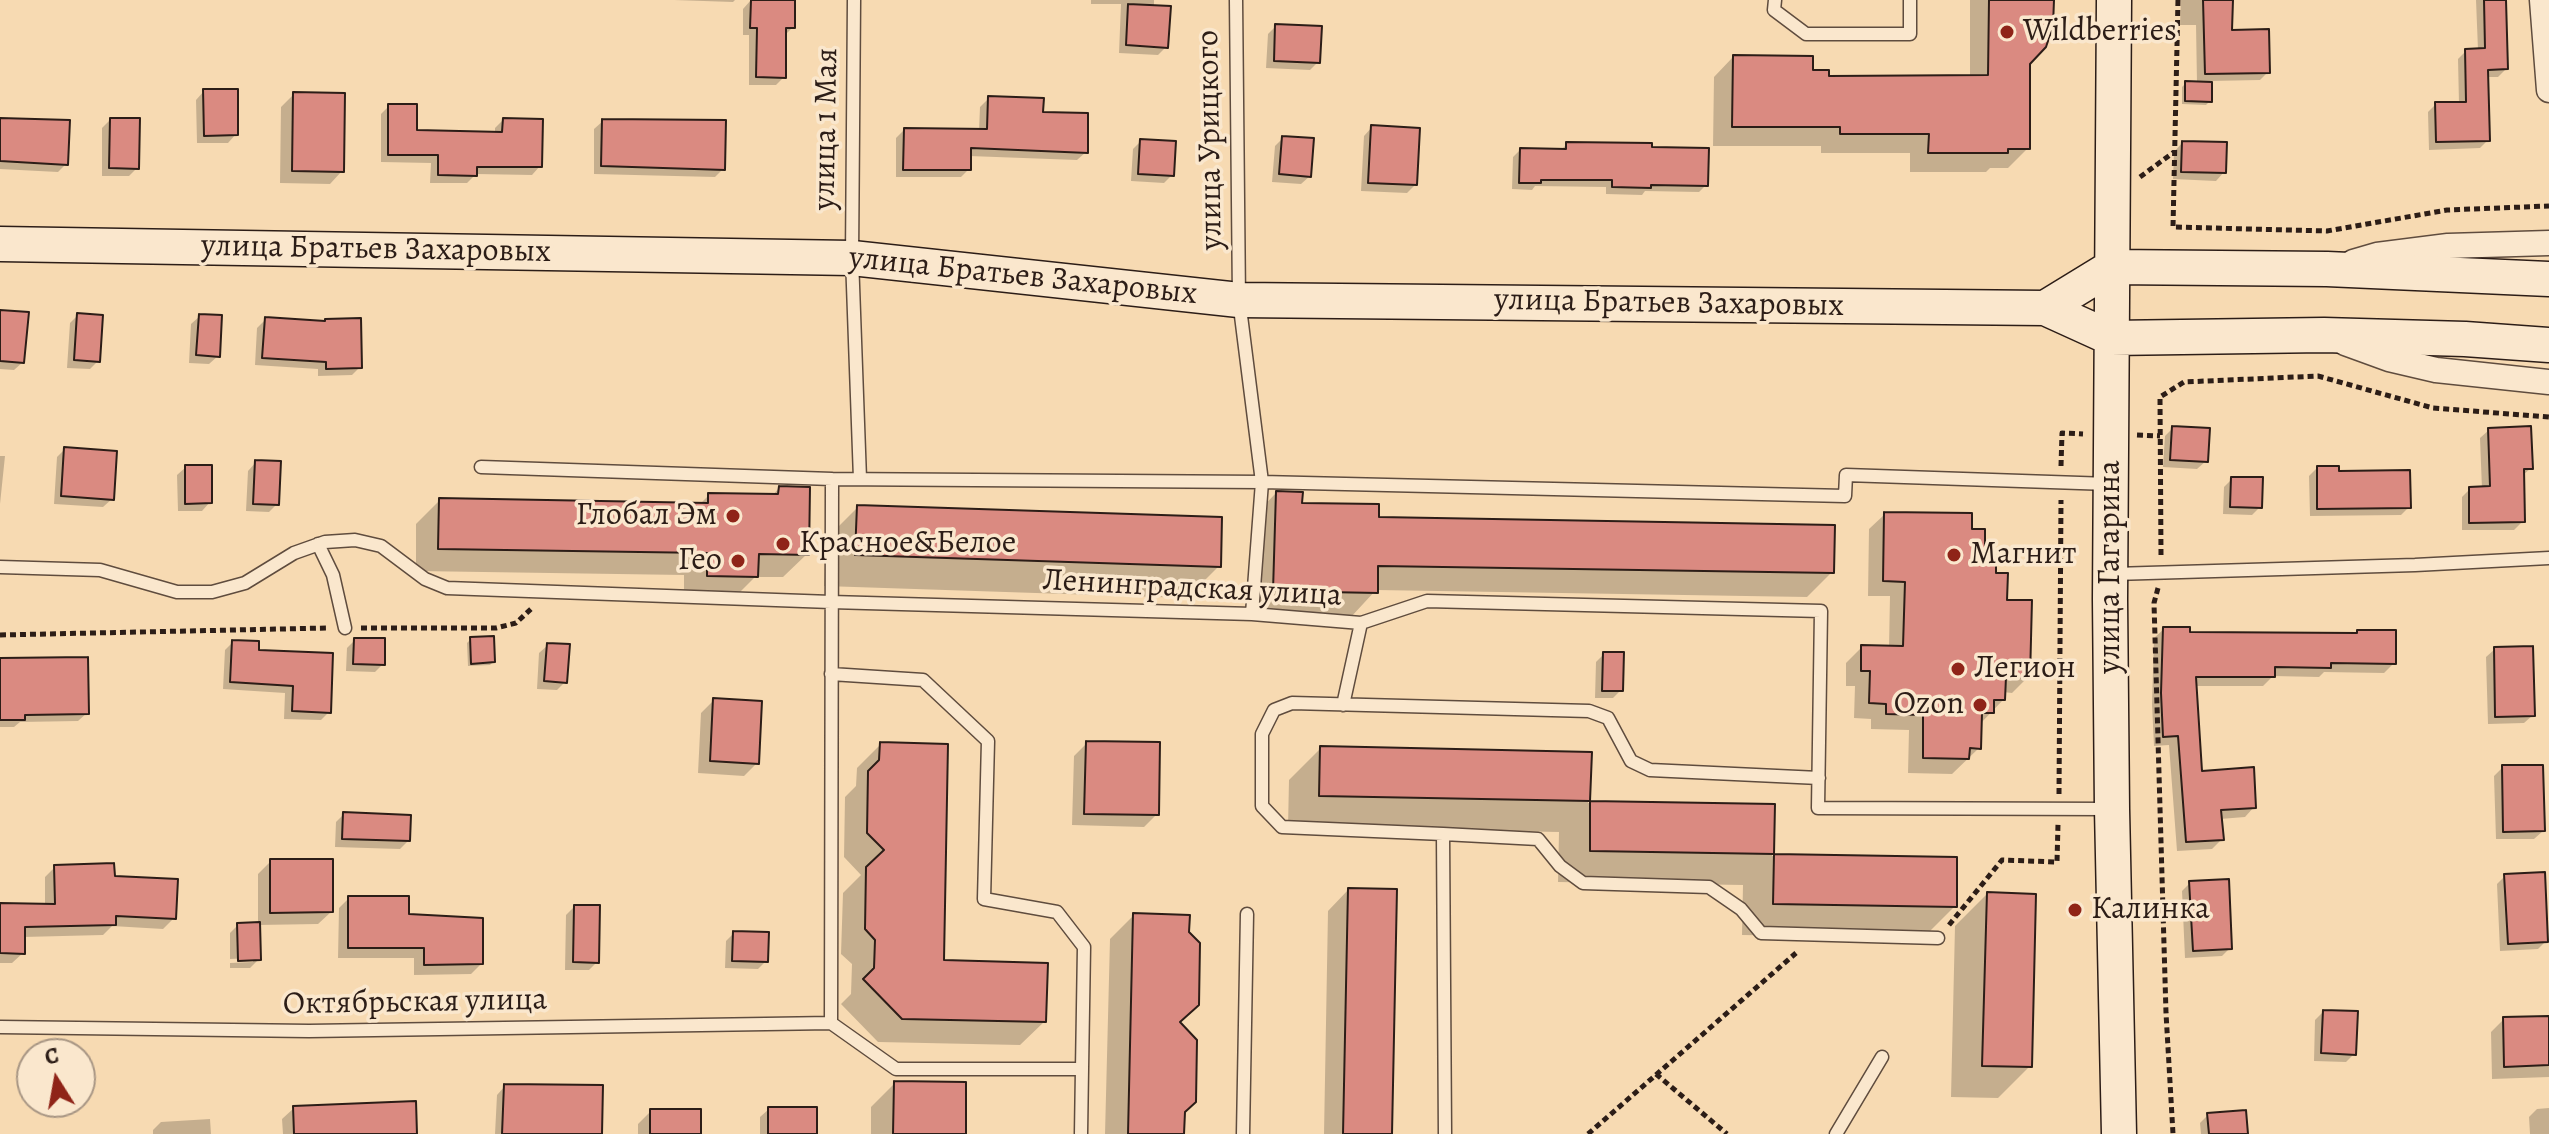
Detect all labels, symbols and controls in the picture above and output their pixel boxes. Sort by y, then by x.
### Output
place label: Wildberries [2023,13,2177,51]
marker: Wildberries [1998,23,2016,41]
street label: улица Урицкого [1190,30,1232,250]
street label: улица 1 Мая [806,48,848,210]
street label: улица Братьев Захаровых [201,228,551,272]
street label: улица Братьев Захаровых [847,240,1199,314]
street label: улица Братьев Захаровых [1494,282,1844,326]
street label: улица Гагарина [2092,460,2130,674]
place label: Глобал Эм [576,497,717,535]
marker: Глобал Эм [724,507,742,525]
place label: Красное&Белое [799,525,1016,563]
marker: Красное&Белое [774,535,792,553]
place label: Магнит [1970,536,2076,574]
place label: Гео [678,542,722,580]
marker: Магнит [1945,546,1963,564]
marker: Гео [729,552,747,570]
street label: Ленинградская улица [1041,562,1343,616]
place label: Легион [1974,650,2076,688]
marker: Легион [1949,660,1967,678]
place label: Ozon [1894,686,1964,724]
marker: Ozon [1971,696,1989,714]
place label: Калинка [2091,891,2210,929]
marker: Калинка [2066,901,2084,919]
street label: Октябрьская улица [283,981,547,1025]
north arrow [16,1038,96,1118]
text: С [42,1040,61,1072]

